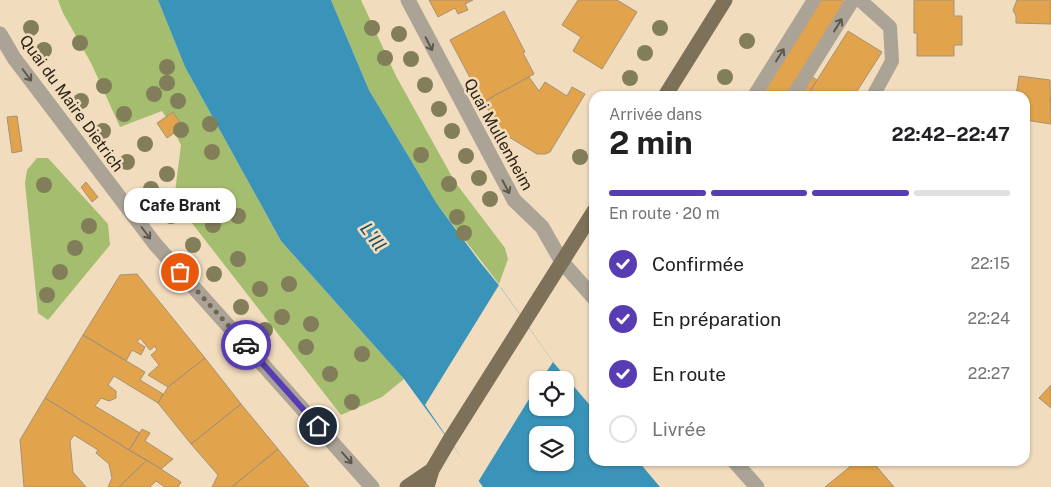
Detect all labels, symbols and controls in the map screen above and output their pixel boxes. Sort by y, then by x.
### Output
one-way arrow [833,19,843,33]
street label: Quai du Maire Dietrich [16,31,128,175]
one-way arrow [425,36,434,51]
one-way arrow [774,48,785,62]
one-way arrow [21,68,32,81]
street label: Quai Mullenheim [460,75,537,194]
text: Arrivée dans [609,105,702,124]
text: 22:42–22:47 [891,123,1010,145]
text: 2 min [609,124,693,161]
one-way arrow [502,179,511,194]
callout: Cafe Brant [124,187,236,222]
text: Cafe Brant [139,196,221,215]
text: En route · 20 m [609,204,720,223]
water label: L'Ill [356,218,391,255]
one-way arrow [141,226,151,240]
icon: check [609,250,637,278]
pin [159,251,201,293]
text: Confirmée [652,253,744,275]
text: 22:15 [971,254,1010,273]
icon: bag [166,258,194,286]
icon: check [609,305,637,333]
text: En préparation [652,308,781,330]
text: 22:24 [967,309,1010,328]
courier [221,320,271,370]
icon: car [232,331,260,359]
icon: check [609,360,637,388]
text: En route [652,363,726,385]
text: 22:27 [968,364,1010,383]
map controls [529,371,574,471]
button: locate [529,371,574,416]
pin [297,405,339,447]
icon: home [304,412,332,440]
text: Livrée [652,418,706,440]
button: layers [529,426,574,471]
one-way arrow [341,452,353,465]

